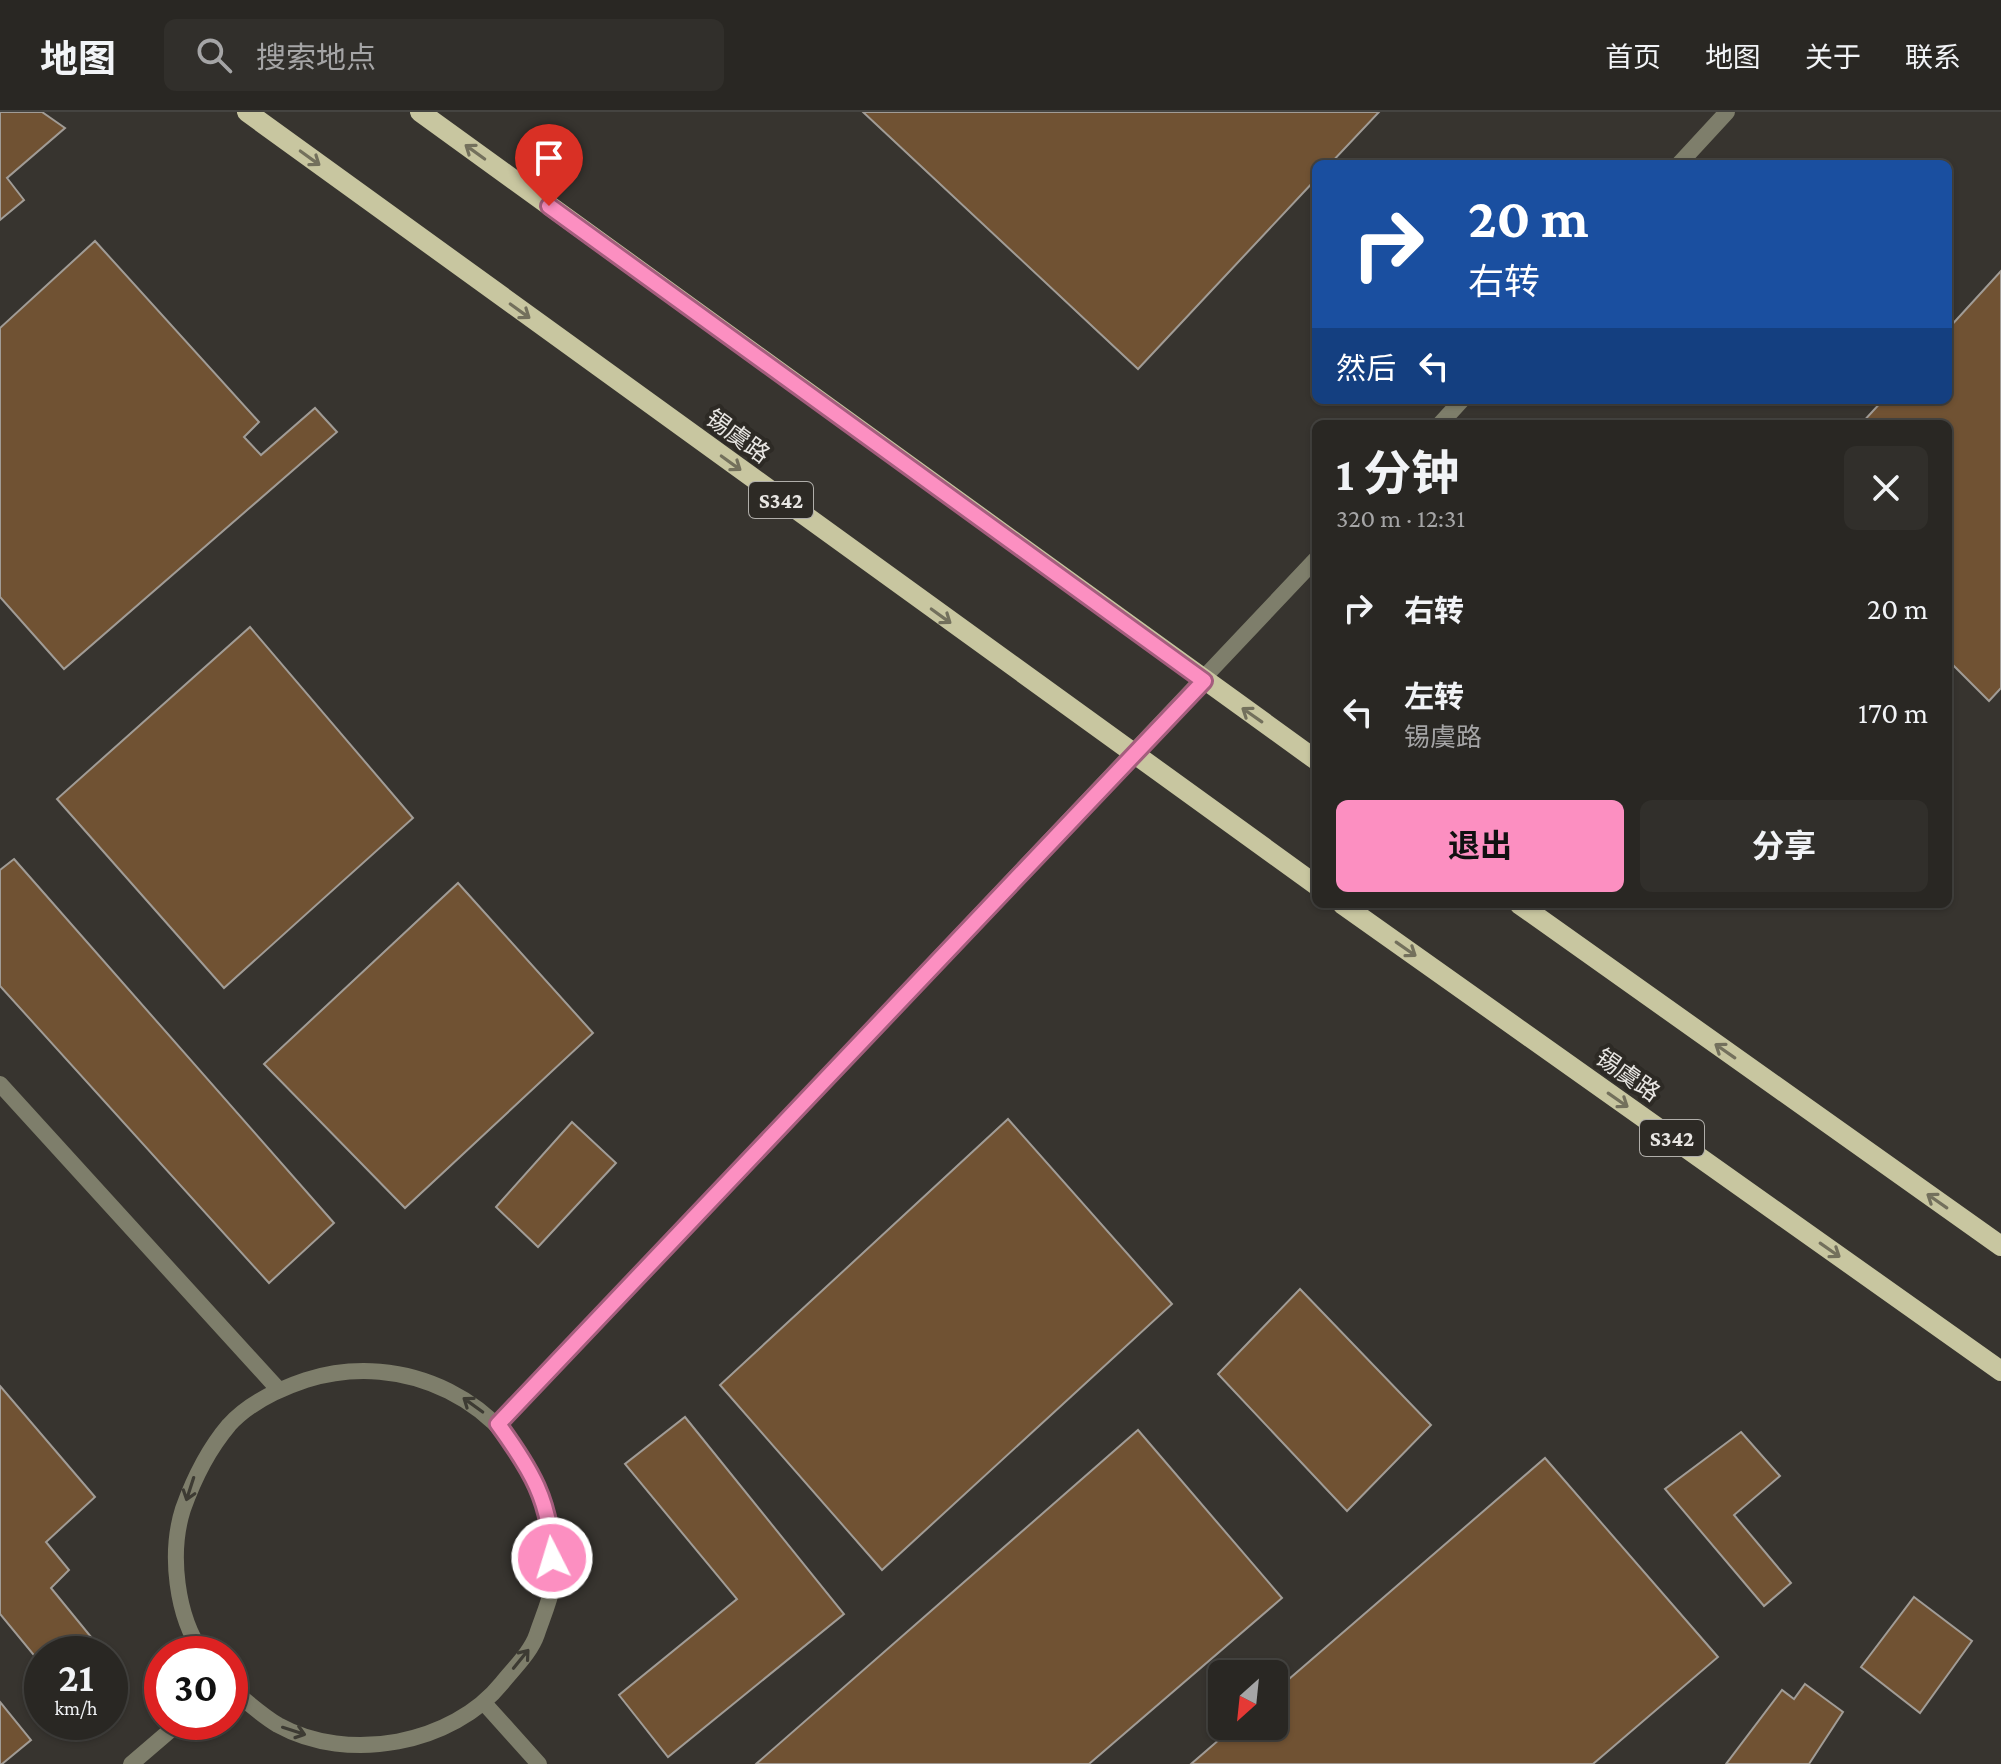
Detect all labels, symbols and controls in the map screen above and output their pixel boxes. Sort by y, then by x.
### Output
search box [164,19,724,91]
icon: search [192,33,236,77]
text: 地图 [40,38,116,80]
text: 搜索地点 [256,41,376,74]
text: 首页 [1605,42,1661,73]
text: 地图 [1705,42,1761,73]
text: 关于 [1805,42,1861,73]
text: 联系 [1905,42,1961,73]
pin [515,124,583,206]
icon: arrive [527,136,571,180]
one-way arrow [465,144,486,161]
one-way arrow [298,150,320,166]
text: 20 m [1468,187,1589,249]
icon: right [1336,192,1440,296]
text: 右转 [1468,262,1540,302]
one-way arrow [509,302,531,319]
icon: left [1412,344,1456,388]
text: 然后 [1336,352,1396,385]
street label: 锡虞路 [701,404,775,468]
button: close [1844,446,1928,530]
text: 1 分钟 [1336,447,1459,500]
one-way arrow [719,455,741,472]
road number: S342 [749,482,813,518]
text: 320 m · 12:31 [1336,504,1465,533]
icon: right [1336,586,1380,630]
text: 20 m [1867,592,1928,625]
text: 右转 [1404,594,1464,627]
one-way arrow [930,607,951,624]
text: 左转 [1404,680,1464,713]
icon: left [1336,690,1380,734]
text: 170 m [1858,696,1928,729]
one-way arrow [1242,707,1264,723]
text: 锡虞路 [1404,723,1482,752]
button: 退出 [1336,800,1624,892]
button: 分享 [1640,800,1928,892]
one-way arrow [1395,940,1416,957]
one-way arrow [1715,1042,1737,1059]
street label: 锡虞路 [1591,1043,1665,1107]
one-way arrow [1607,1091,1628,1108]
road number: S342 [1640,1120,1704,1156]
one-way arrow [1927,1193,1949,1209]
one-way arrow [1819,1242,1841,1258]
one-way arrow [462,1397,484,1414]
one-way arrow [181,1477,196,1502]
position arrow [510,1516,594,1600]
speed limit sign: 30 [144,1636,248,1740]
one-way arrow [513,1649,530,1670]
text: 21 [58,1655,94,1700]
north arrow [1208,1660,1288,1740]
map controls [1208,1660,1288,1740]
text: km/h [54,1697,98,1719]
one-way arrow [281,1724,307,1739]

